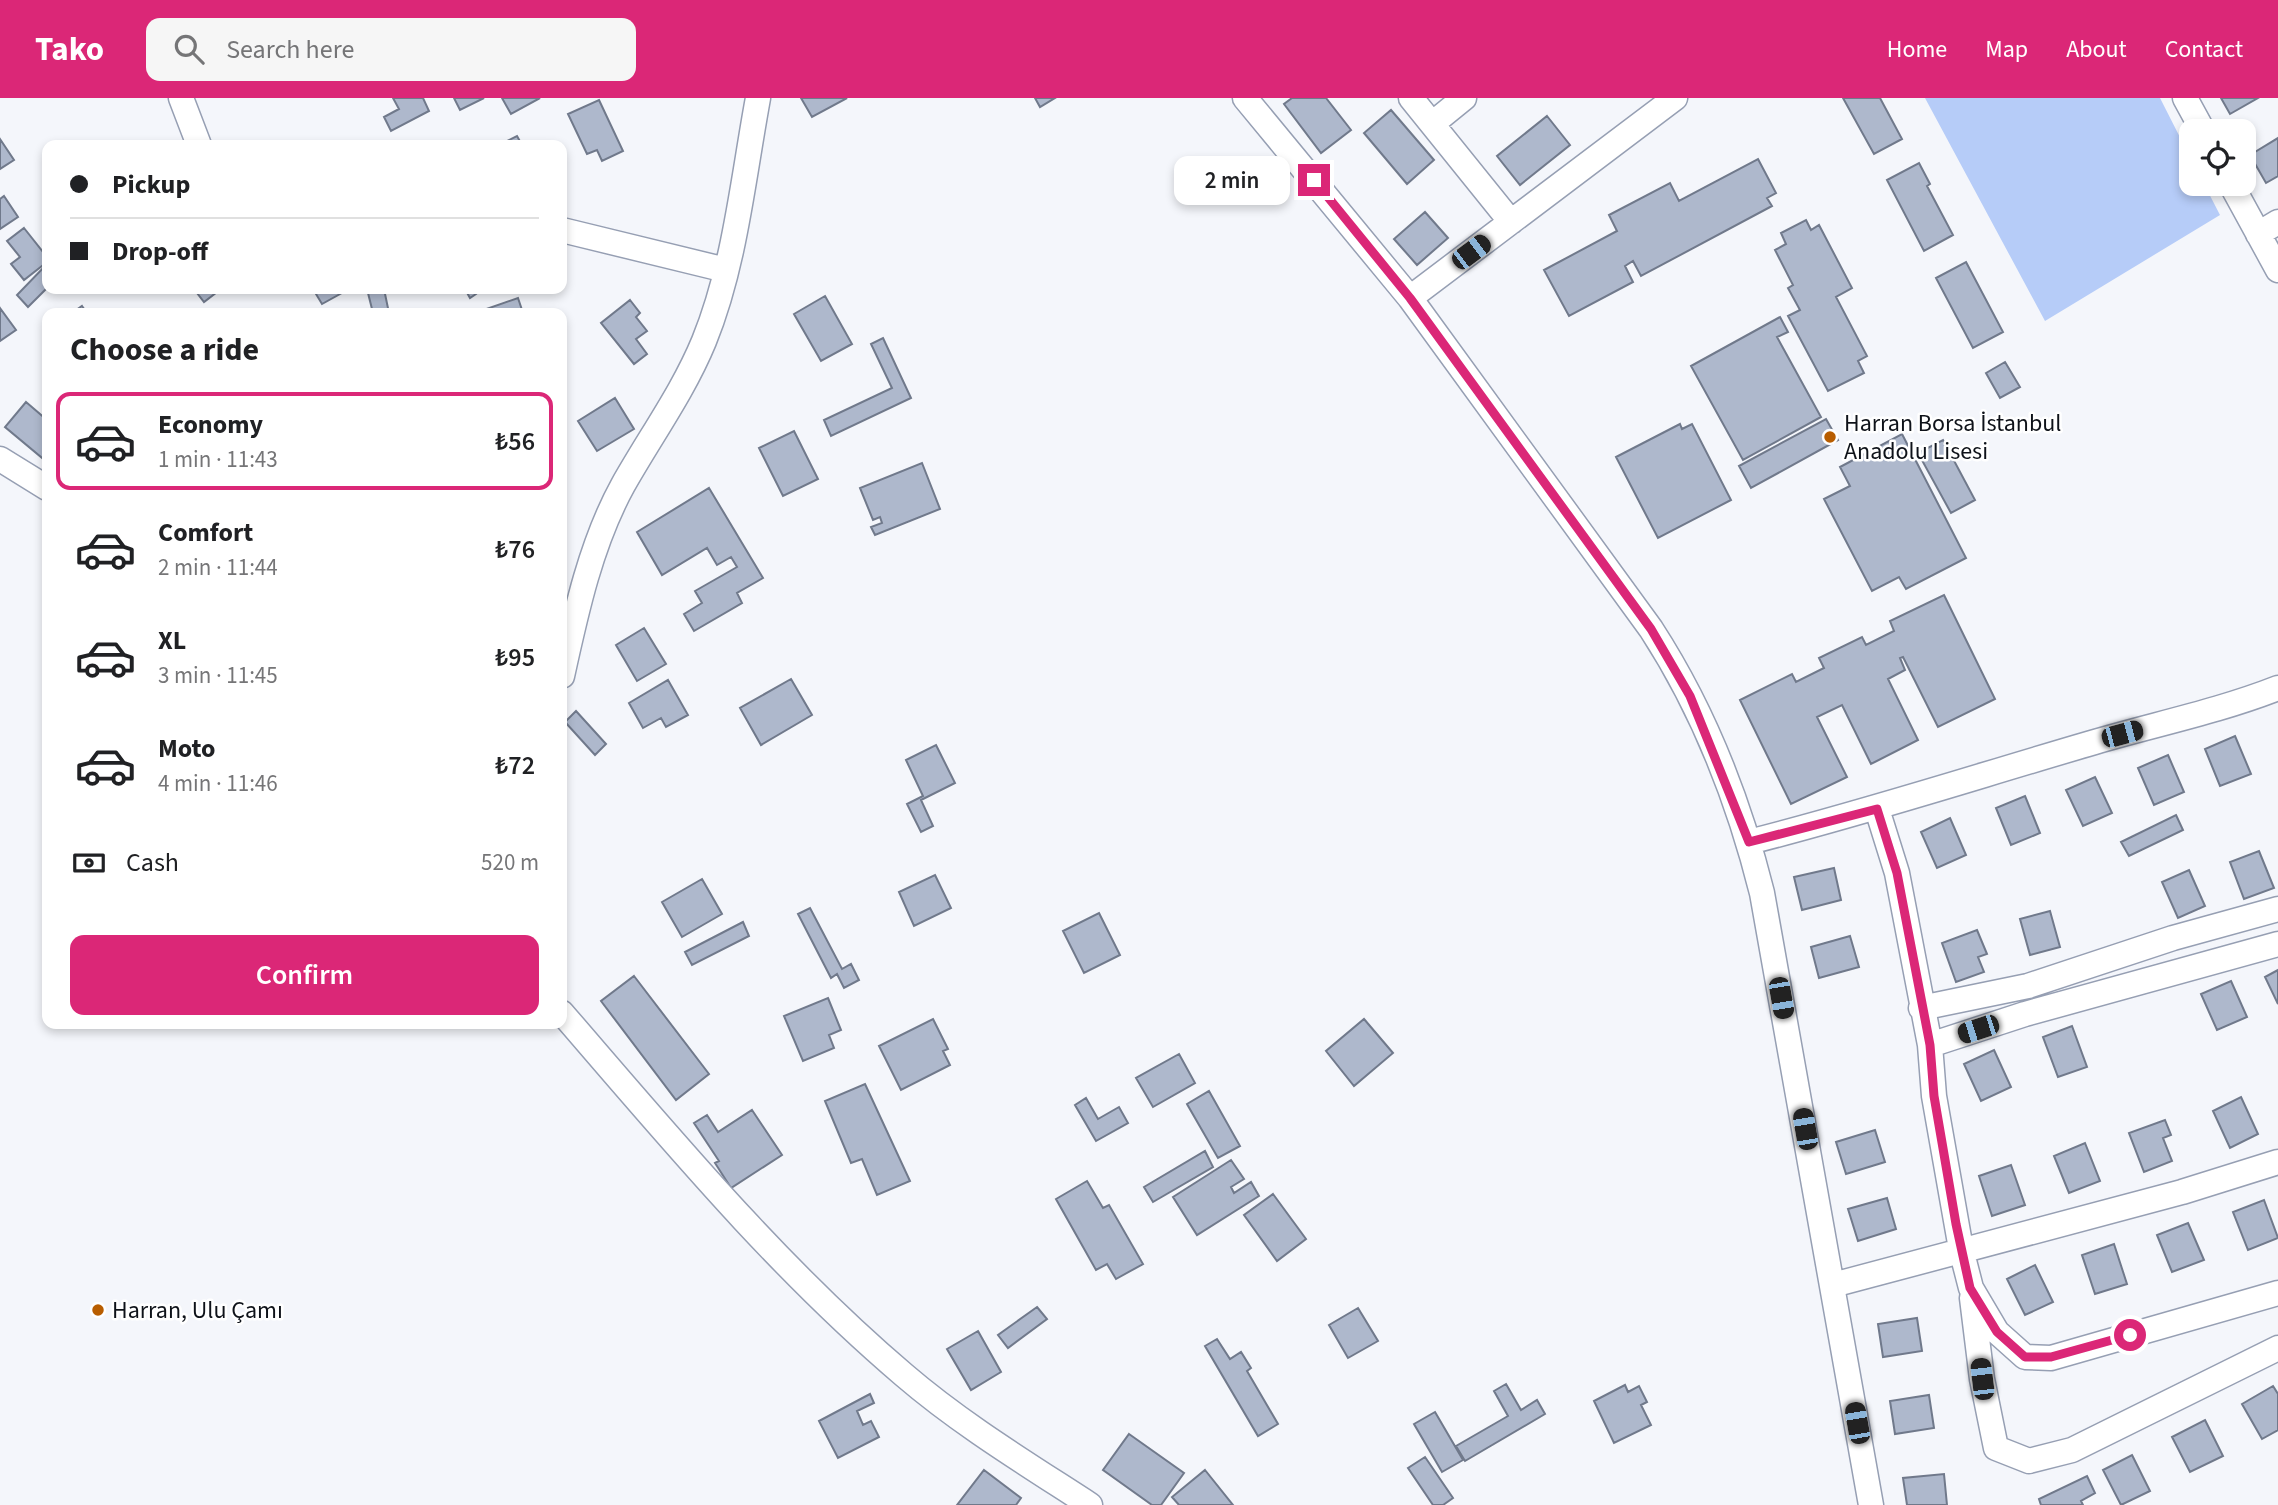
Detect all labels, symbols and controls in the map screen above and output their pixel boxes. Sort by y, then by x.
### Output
search box [146,18,636,81]
text: Tako [35,26,104,73]
icon: search [170,30,208,68]
text: Search here [226,31,354,68]
text: Home [1887,32,1947,67]
text: Map [1985,32,2028,67]
text: About [2066,32,2127,67]
text: Contact [2165,32,2243,67]
map controls [2179,119,2256,196]
button: locate [2179,119,2256,196]
callout: 2 min [1174,155,1290,204]
text: 2 min [1205,164,1259,197]
route end [1298,164,1330,196]
text: Pickup [112,166,190,203]
car [1448,231,1495,273]
text: Drop-off [112,233,208,270]
text: Choose a ride [70,327,259,373]
text: Economy [158,406,263,443]
place label: Harran Borsa İstanbul Anadolu Lisesi [1844,406,2061,469]
icon: car [74,410,137,473]
text: ₺56 [495,423,535,460]
marker: Harran Borsa İstanbul Anadolu Lisesi [1822,429,1838,445]
text: 1 min · 11:43 [158,443,278,476]
text: Comfort [158,514,253,551]
icon: car [74,518,137,581]
text: ₺76 [495,531,535,568]
text: 2 min · 11:44 [158,551,278,584]
text: XL [158,622,186,659]
icon: car [74,626,137,689]
text: ₺95 [495,639,535,676]
text: 3 min · 11:45 [158,659,278,692]
car [2099,718,2146,750]
text: Moto [158,730,215,767]
icon: car [74,734,137,797]
text: ₺72 [495,747,535,784]
text: 4 min · 11:46 [158,767,278,800]
icon: cash [70,844,108,882]
text: Cash [126,844,179,881]
text: 520 m [481,846,539,879]
button: Confirm [70,935,539,1015]
car [1768,975,1795,1021]
car [1955,1013,2002,1045]
car [1792,1106,1819,1152]
place label: Harran, Ulu Çamı [112,1293,283,1328]
marker: Harran, Ulu Çamı [90,1302,106,1318]
route start [2114,1319,2146,1351]
car [1970,1357,1995,1401]
car [1844,1400,1871,1446]

